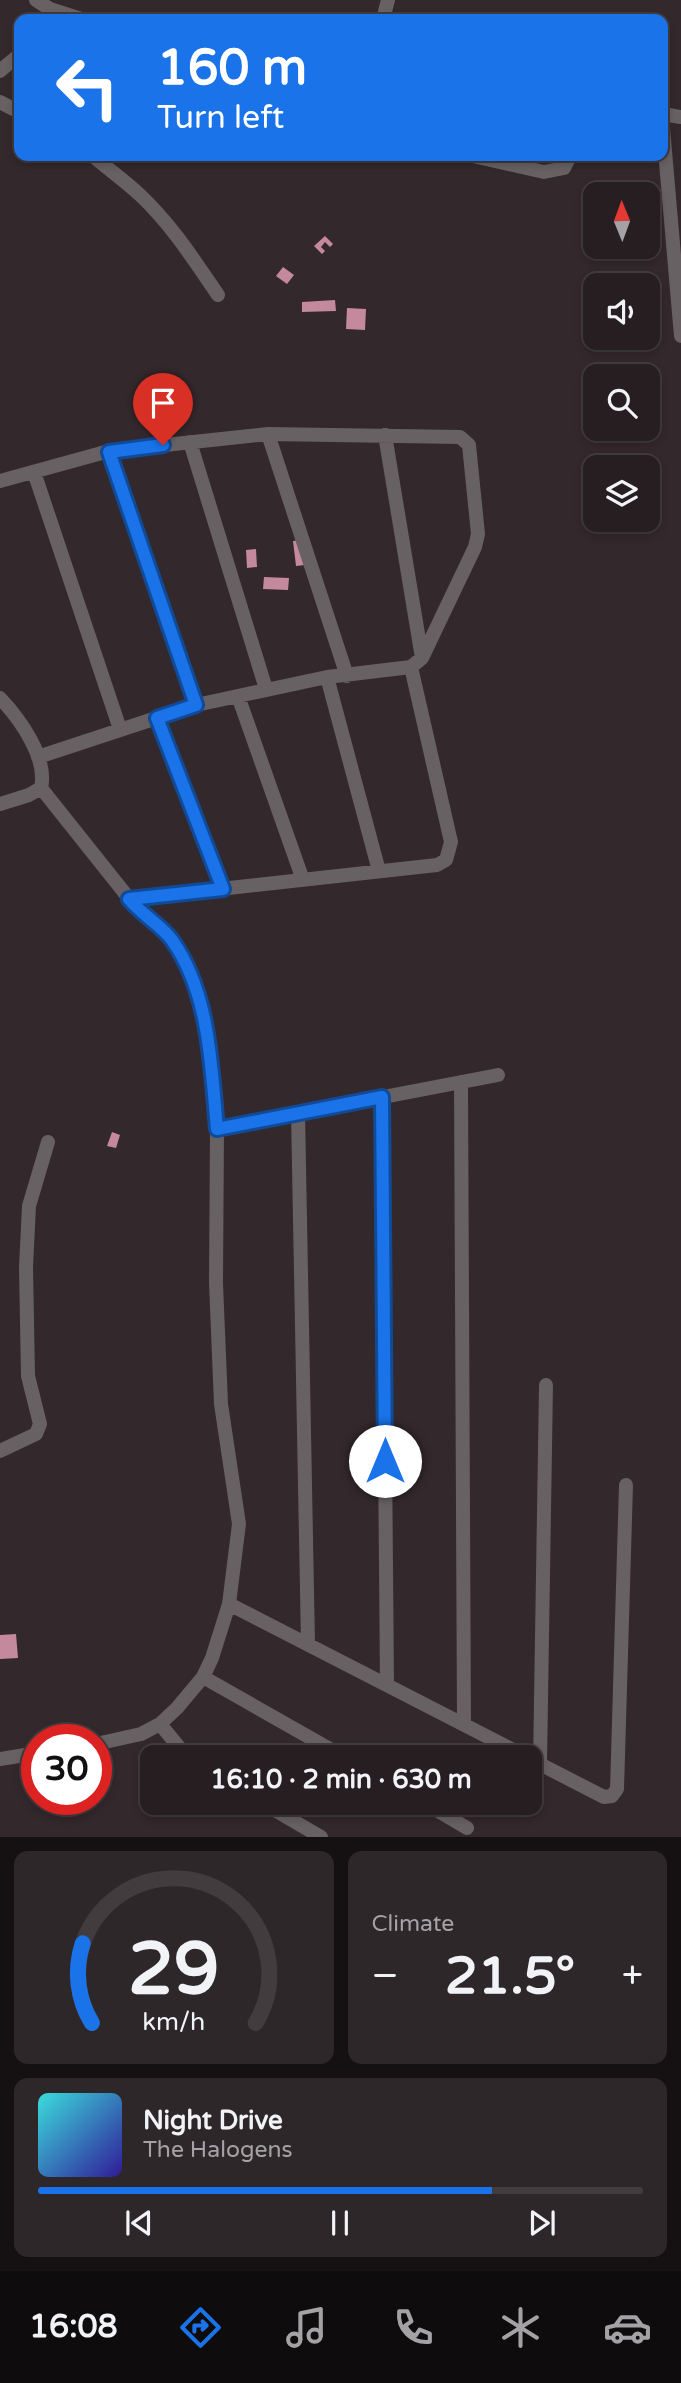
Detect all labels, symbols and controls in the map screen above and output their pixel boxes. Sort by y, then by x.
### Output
text: 160 m [157,39,307,98]
icon: left [42,42,133,133]
text: Turn left [157,99,284,137]
north arrow [583,182,660,259]
map controls [583,182,660,532]
button: sound [583,273,660,350]
button: search [583,364,660,441]
pin [133,373,193,445]
icon: arrive [144,384,182,422]
button: layers [583,455,660,532]
position arrow [348,1424,422,1498]
speed limit sign: 30 [21,1724,112,1815]
text: 16:10 · 2 min · 630 m [210,1764,472,1795]
text: Climate [372,1910,454,1938]
text: 29 [128,1927,219,2015]
text: 21.5° [445,1945,575,2008]
text: − [372,1953,399,1999]
text: + [622,1953,643,1999]
text: km/h [142,2007,205,2037]
text: Night Drive [143,2105,283,2136]
text: The Halogens [143,2136,292,2164]
icon: previous [120,2204,158,2242]
icon: pause [321,2204,359,2242]
icon: next [523,2204,561,2242]
icon: directions [176,2303,225,2352]
icon: music [282,2303,331,2352]
icon: phone [389,2303,438,2352]
icon: climate [496,2303,545,2352]
icon: car [603,2303,652,2352]
text: 16:08 [29,2308,118,2346]

